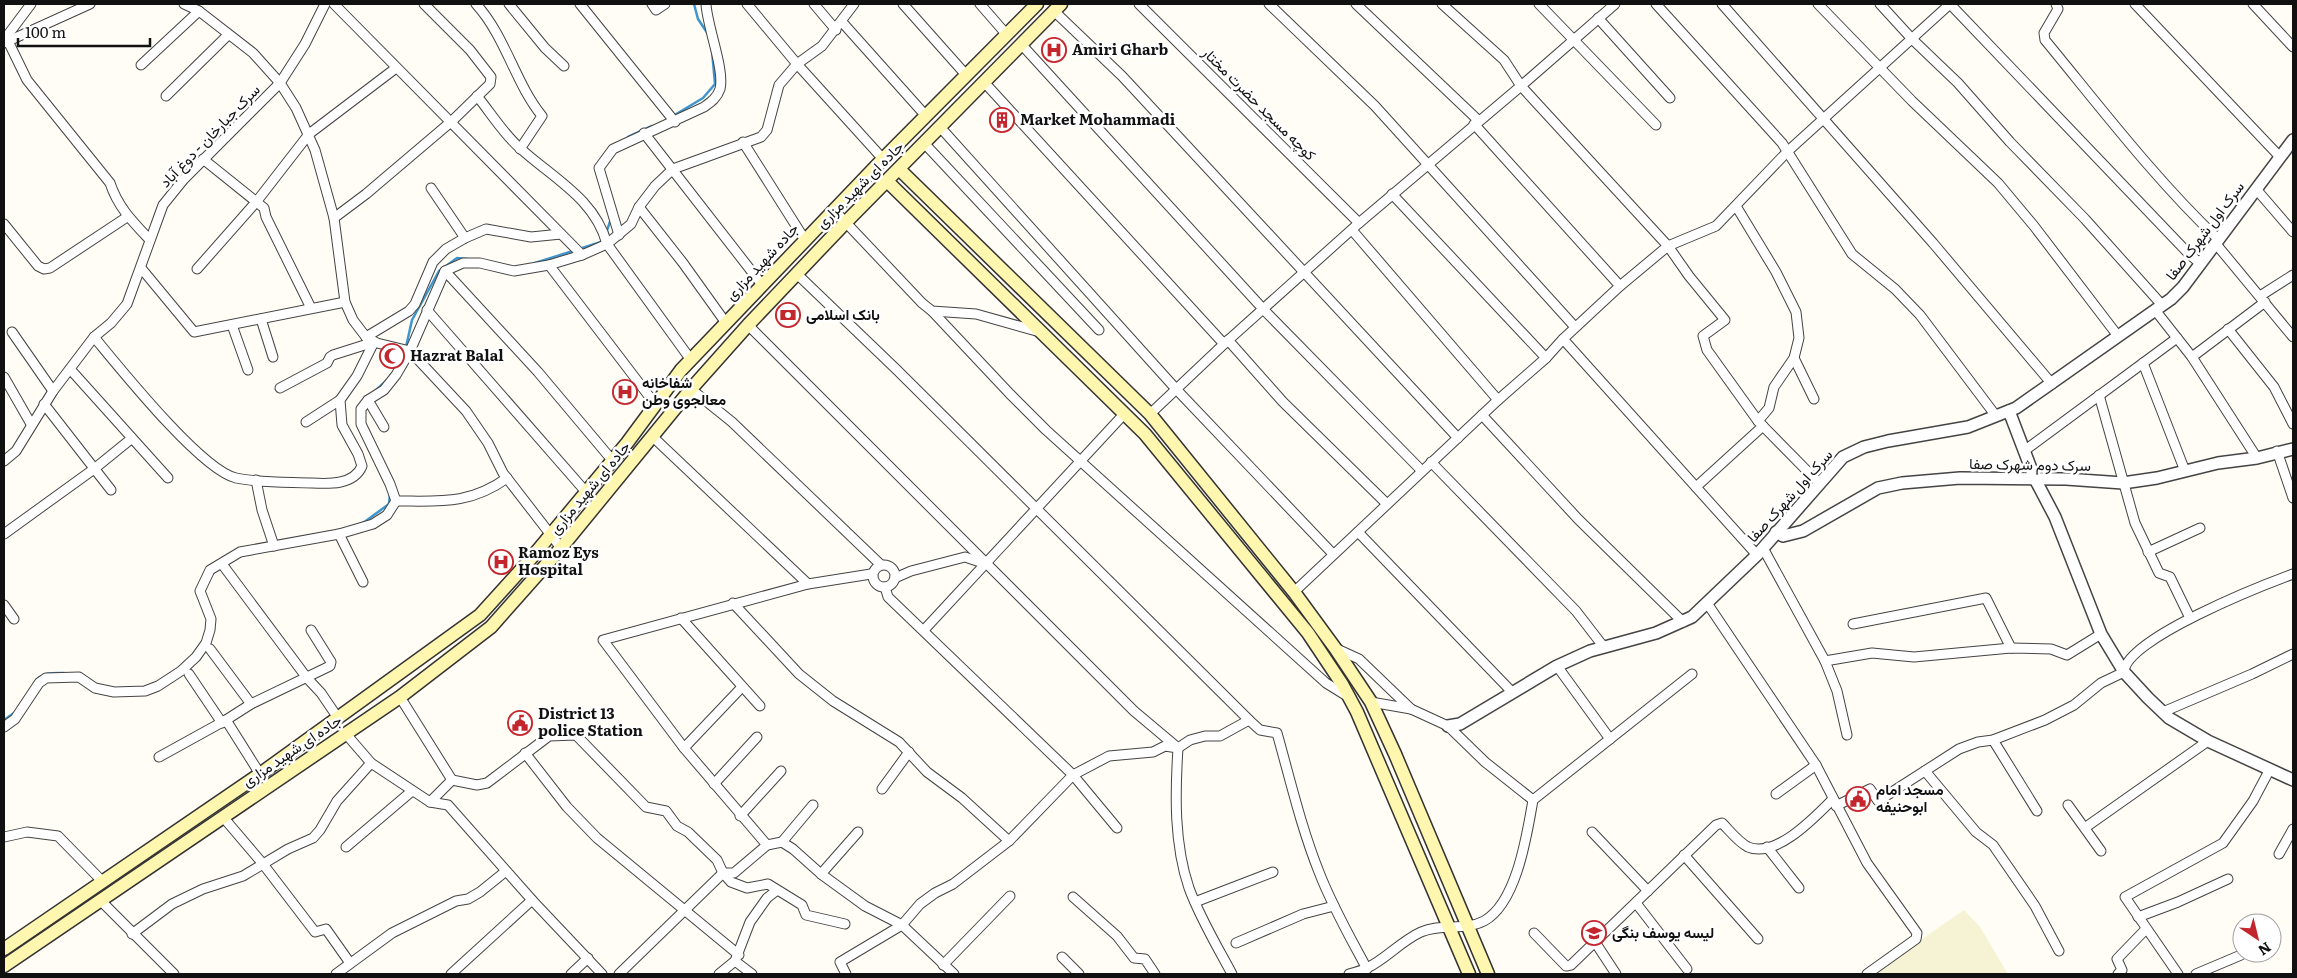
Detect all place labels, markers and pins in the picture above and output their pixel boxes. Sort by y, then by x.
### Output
hospital icon: Amiri Gharb [1041,37,1067,63]
place label: Amiri Gharb [1072,37,1168,60]
building icon: Market Mohammadi [989,107,1015,133]
place label: Market Mohammadi [1020,107,1176,130]
bank icon: بانک اسلامی [775,302,801,328]
place label: بانک اسلامی [806,302,880,325]
mosque icon: Hazrat Balal [379,343,405,369]
place label: Hazrat Balal [410,343,504,366]
place label: شفاخانه معالجوی وطن [642,370,726,410]
hospital icon: شفاخانه معالجوی وطن [612,379,638,405]
place label: Ramoz Eys Hospital [518,540,599,580]
hospital icon: Ramoz Eys Hospital [488,549,514,575]
place label: District 13 police Station [538,701,644,741]
public building icon: District 13 police Station [507,710,533,736]
place label: مسجد امام ابوحنیفه [1876,777,1944,817]
public building icon: مسجد امام ابوحنیفه [1845,786,1871,812]
school or university icon: لیسه یوسف بنگی [1581,920,1607,946]
place label: لیسه یوسف بنگی [1612,920,1714,943]

